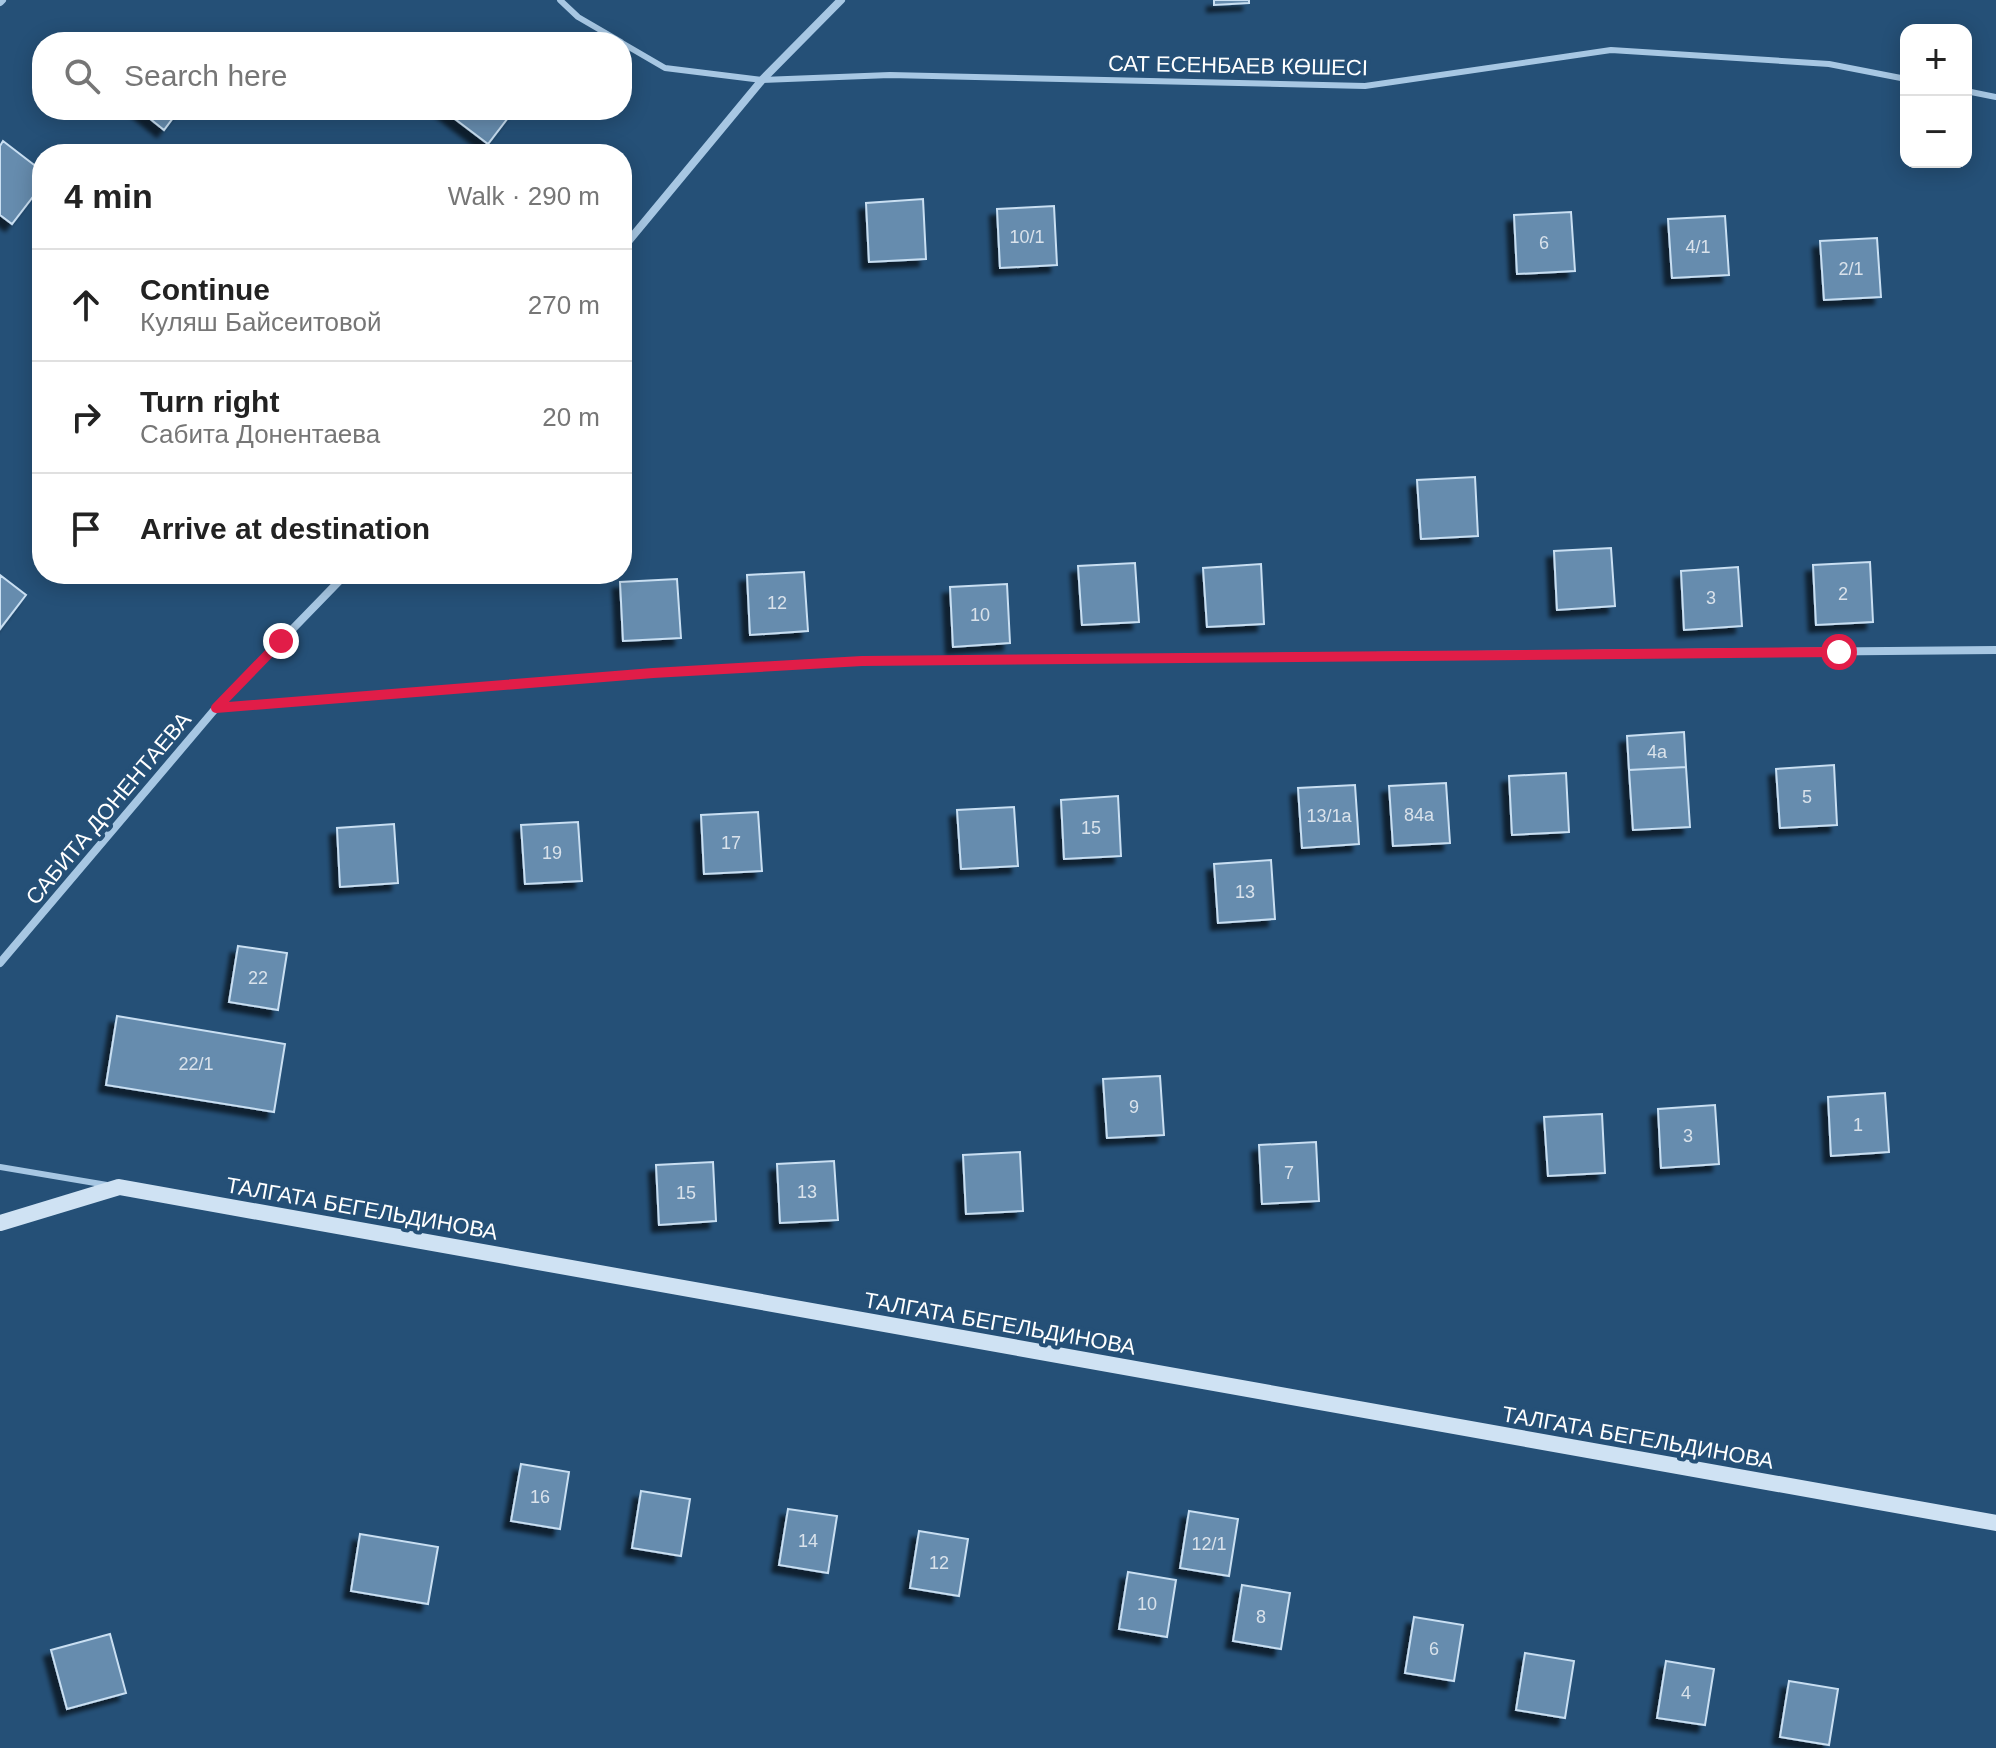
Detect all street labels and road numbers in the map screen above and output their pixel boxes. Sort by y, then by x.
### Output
street label: САТ ЕСЕНБАЕВ КӨШЕСІ [1108,51,1368,80]
street label: САБИТА ДОНЕНТАЕВА [21,707,196,909]
street label: ТАЛГАТА БЕГЕЛЬДИНОВА [224,1172,500,1245]
street label: ТАЛГАТА БЕГЕЛЬДИНОВА [862,1287,1138,1360]
street label: ТАЛГАТА БЕГЕЛЬДИНОВА [1500,1401,1776,1474]

